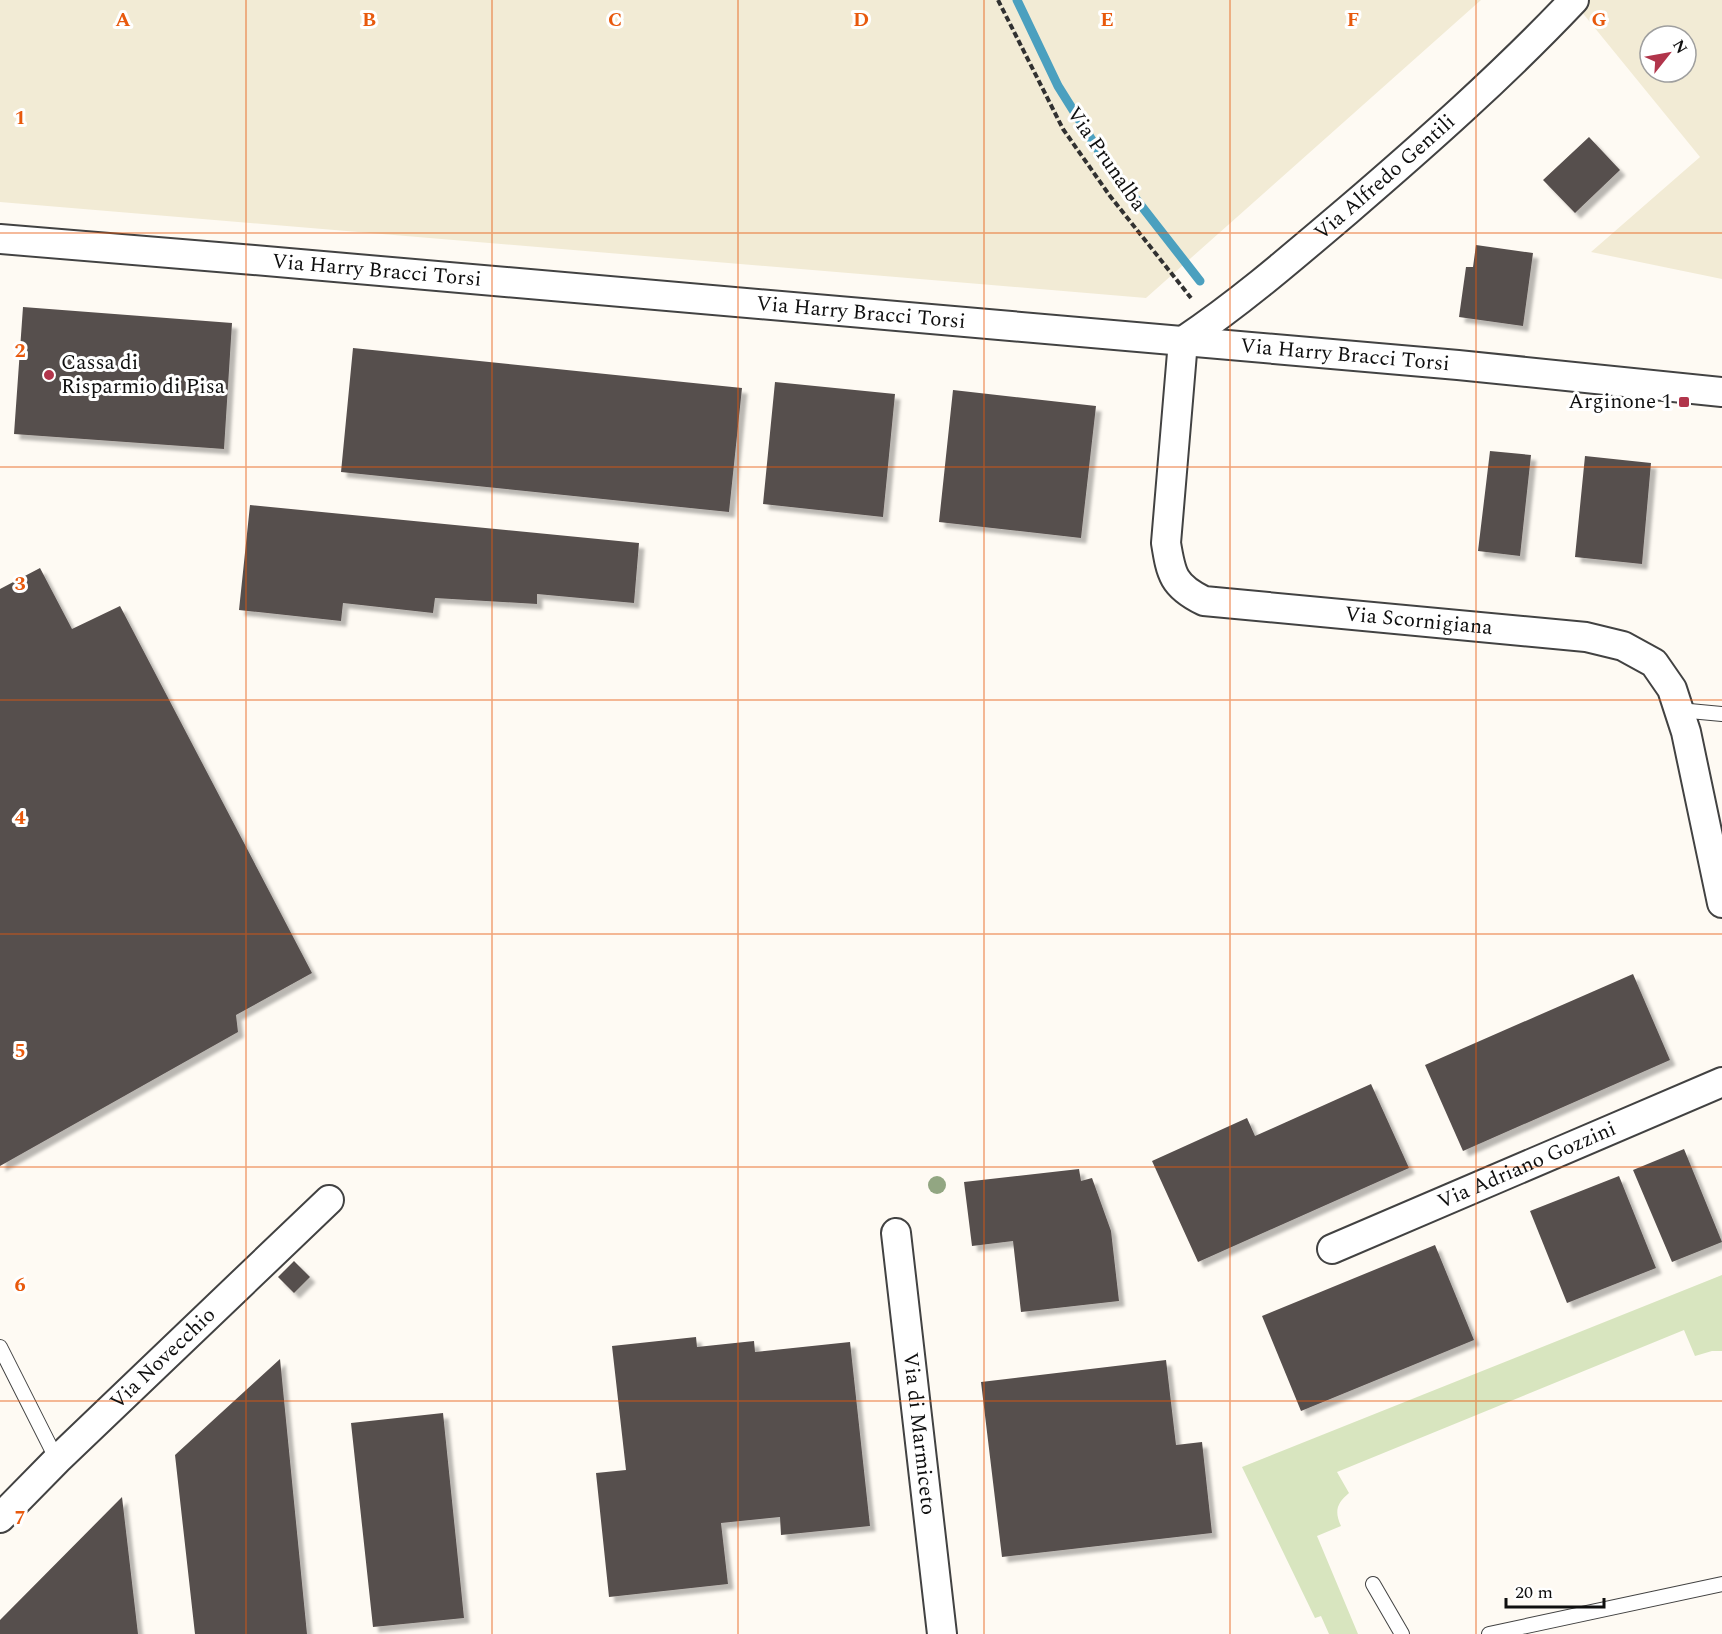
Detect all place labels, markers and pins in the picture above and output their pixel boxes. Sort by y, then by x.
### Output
place label: Cassa di Risparmio di Pisa [61,347,226,403]
marker: Cassa di Risparmio di Pisa [42,368,56,382]
place label: Arginone 1 [1568,386,1672,418]
marker: Arginone 1 [1677,395,1691,409]

